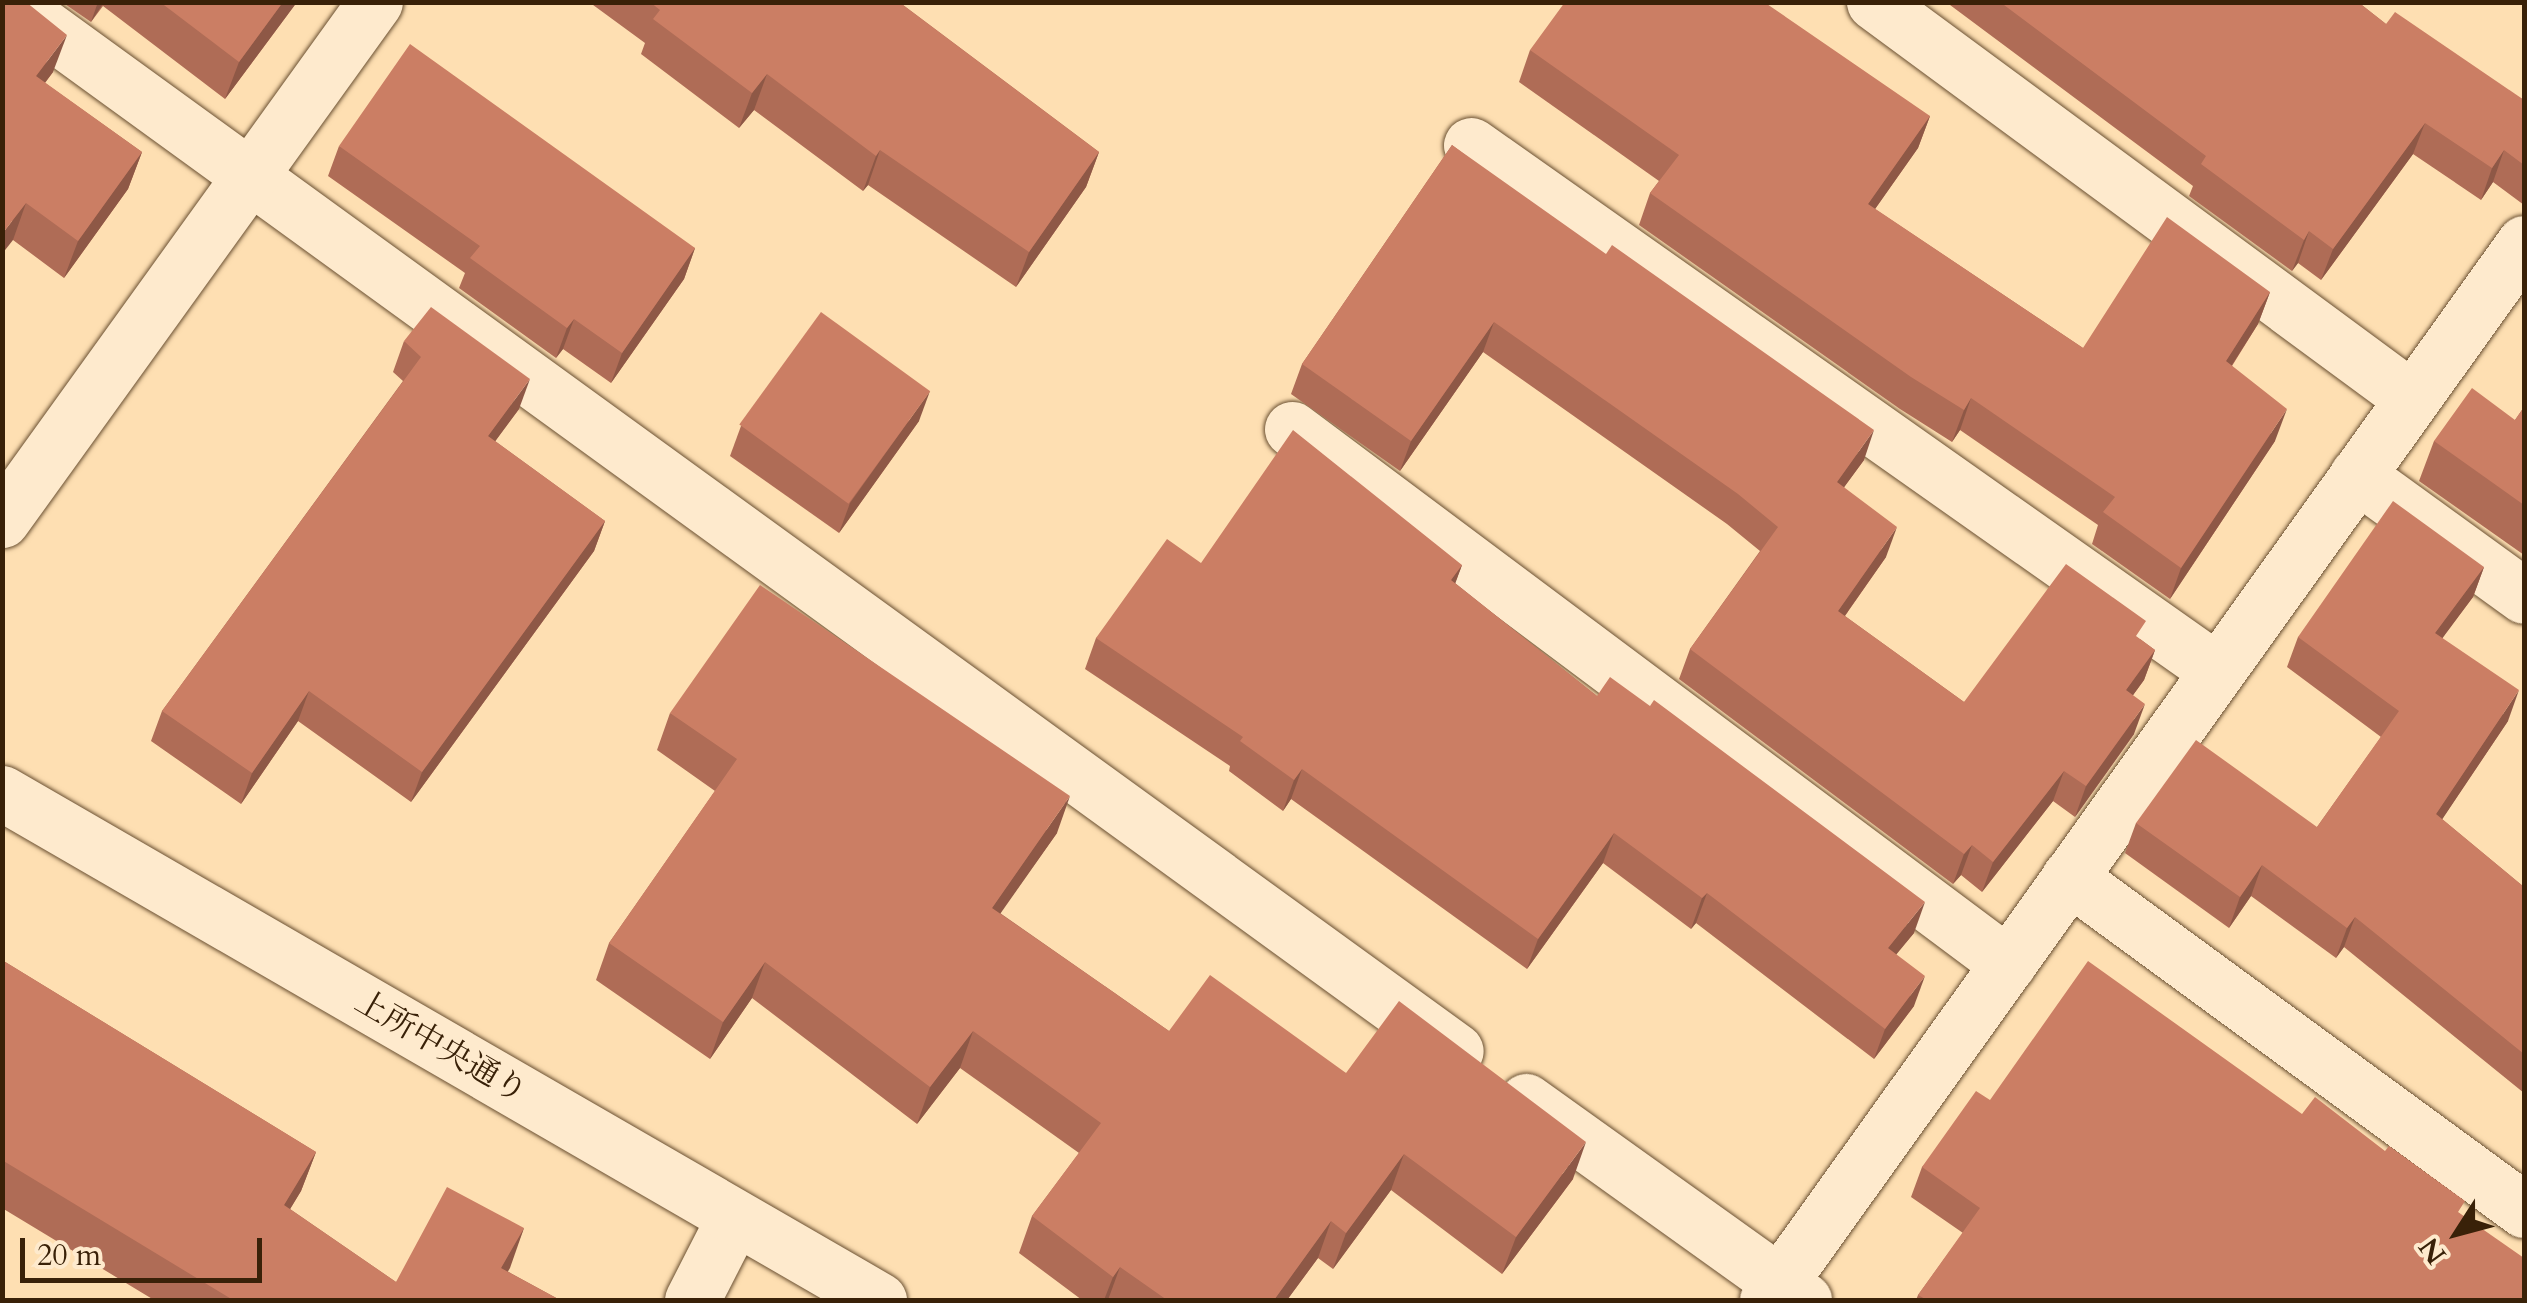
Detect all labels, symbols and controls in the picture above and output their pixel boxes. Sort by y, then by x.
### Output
street label: 上所中央通り [348,982,534,1112]
north arrow [2407,1183,2507,1283]
scale bar [25,1218,268,1280]
text: N [2410,1230,2455,1272]
text: 20 m [37,1235,101,1276]

